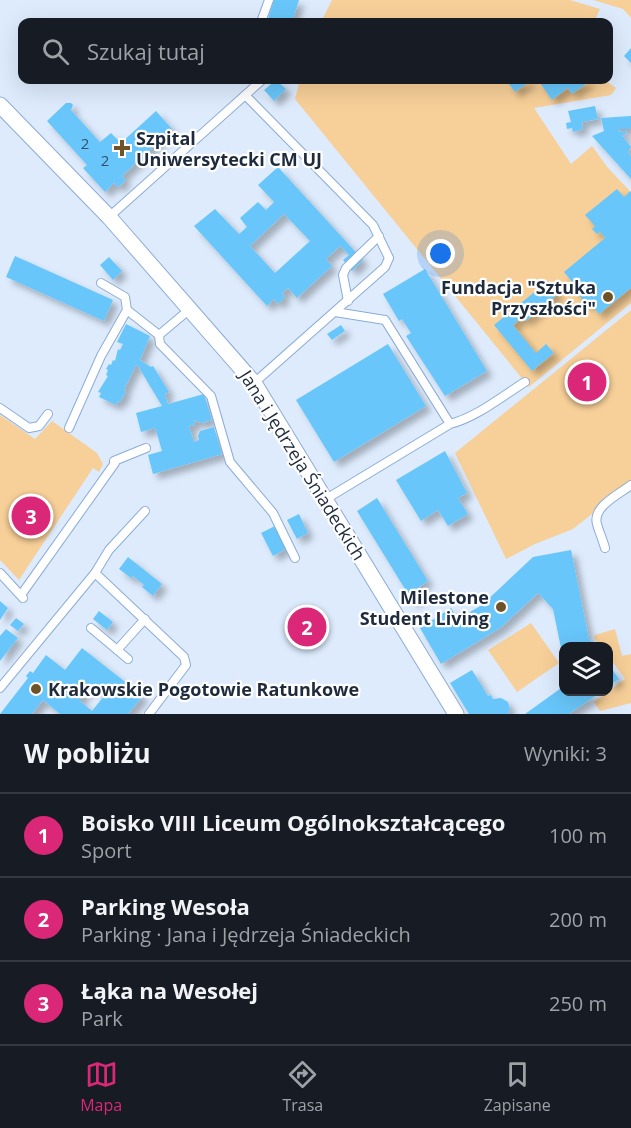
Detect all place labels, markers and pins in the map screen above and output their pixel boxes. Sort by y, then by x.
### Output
place label: Szpital Uniwersytecki CM UJ [136,126,322,171]
marker: Szpital Uniwersytecki CM UJ [113,139,131,157]
place label: Fundacja "Sztuka Przyszłości" [441,275,596,320]
marker: Fundacja "Sztuka Przyszłości" [601,290,615,304]
pin: 1 [568,360,606,404]
pin: 3 [12,494,51,538]
place label: Milestone Student Living [360,585,489,630]
marker: Milestone Student Living [494,600,508,614]
pin: 2 [288,604,326,650]
place label: Krakowskie Pogotowie Ratunkowe [48,677,359,701]
marker: Krakowskie Pogotowie Ratunkowe [29,682,43,696]

